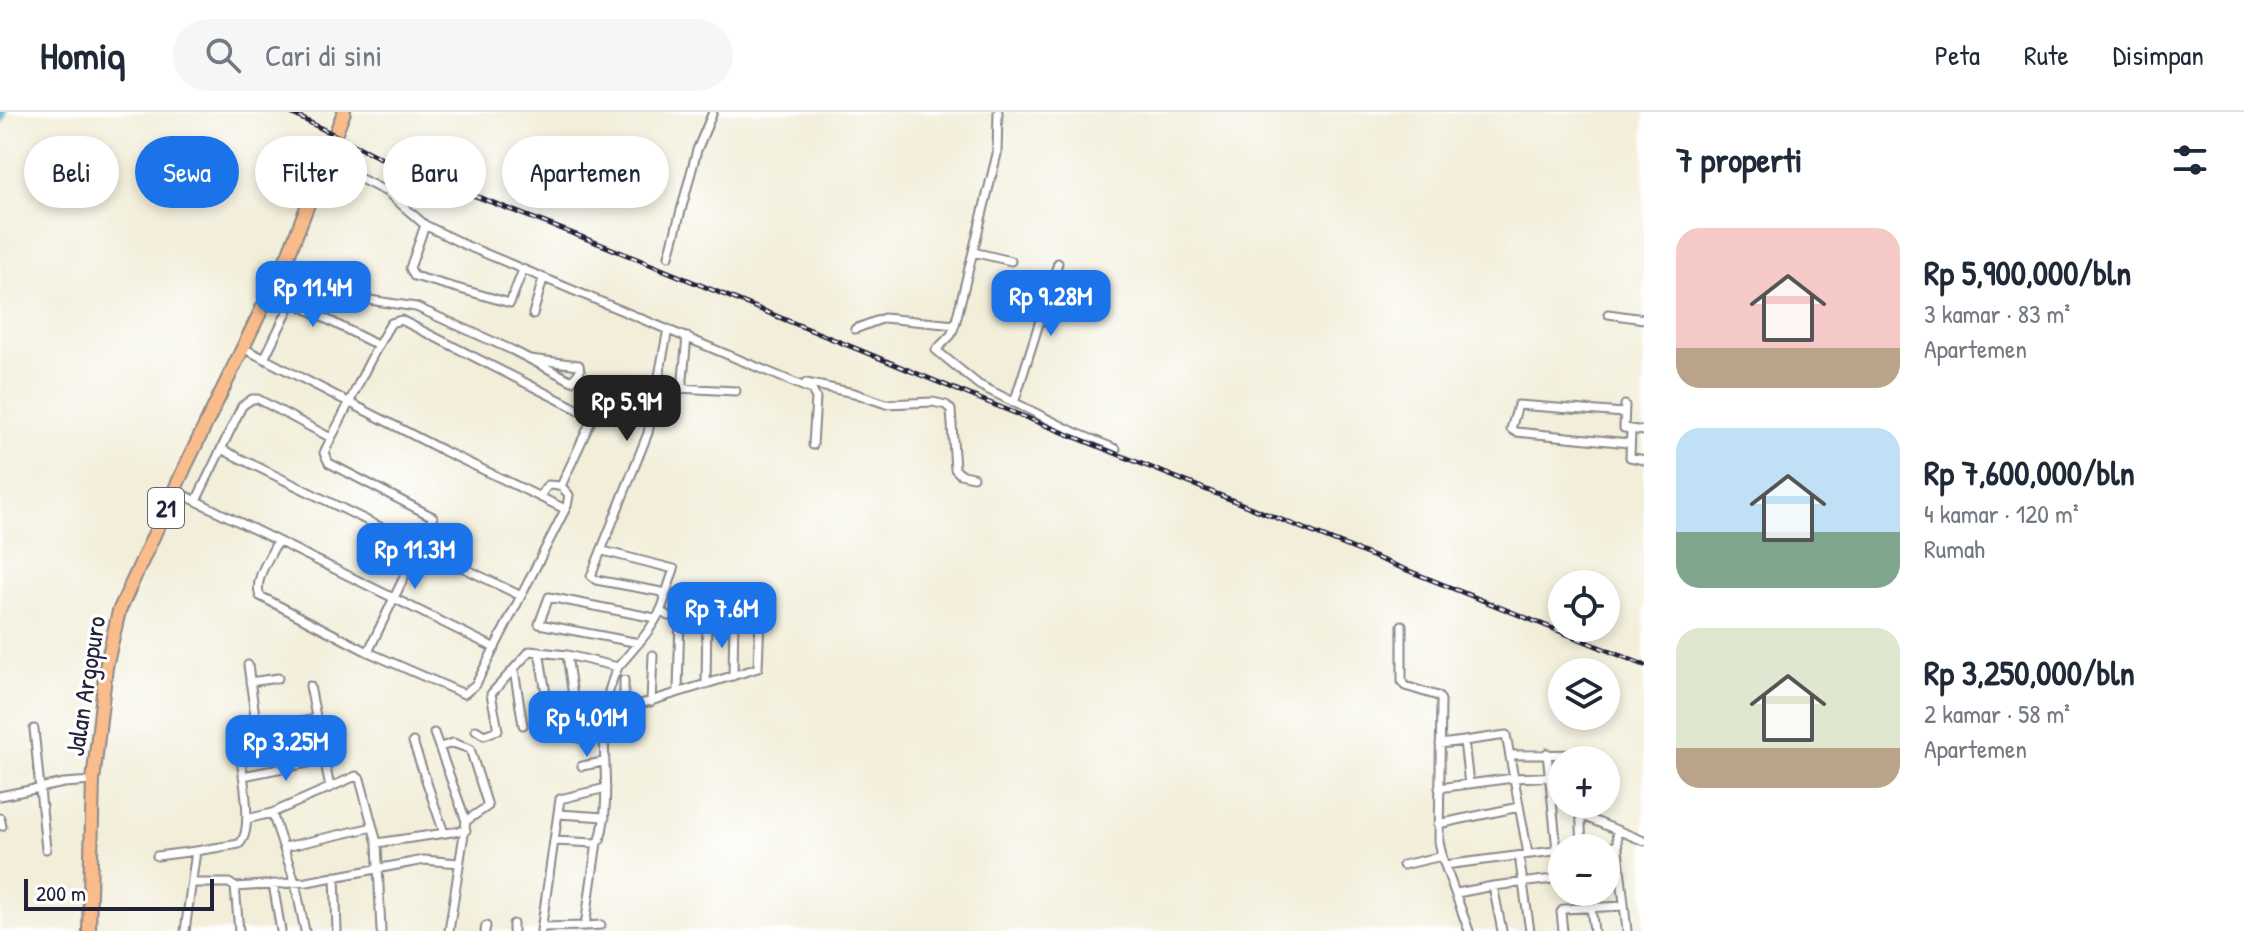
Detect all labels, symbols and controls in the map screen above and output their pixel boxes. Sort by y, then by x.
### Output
search box [173,19,733,91]
text: Homiq [40,29,125,81]
icon: search [201,33,245,77]
text: Cari di sini [265,35,382,75]
text: Peta [1935,36,1980,74]
text: Rute [2024,36,2069,74]
text: Disimpan [2113,36,2204,74]
chip: Beli [24,136,119,208]
chip: Sewa [135,136,239,208]
chip: Filter [255,136,367,208]
chip: Baru [383,136,486,208]
chip: Apartemen [502,136,669,208]
text: 7 properti [1676,137,1802,183]
icon: filters [2168,138,2212,182]
text: Rp 5,900,000/bln [1924,250,2131,296]
icon: home [1740,260,1836,356]
pin: Rp 11.4M [230,261,396,329]
text: Rp 11.4M [274,269,352,304]
pin: Rp 9.28M [968,270,1134,338]
text: Rp 9.28M [1010,278,1092,313]
text: 3 kamar · 83 m² [1924,296,2070,331]
text: Apartemen [1924,331,2027,366]
pin: Rp 5.9M [553,375,701,443]
text: Rp 5.9M [592,383,662,418]
text: Rp 7,600,000/bln [1924,450,2135,496]
icon: home [1740,460,1836,556]
road number: 21 [148,488,184,528]
text: 4 kamar · 120 m² [1924,496,2079,531]
pin: Rp 11.3M [332,523,498,591]
text: Rp 11.3M [375,531,455,566]
text: Rumah [1924,531,1985,566]
map controls [1548,570,1620,906]
button: locate [1548,570,1620,642]
pin: Rp 7.6M [648,582,796,650]
text: Rp 7.6M [685,590,759,625]
street label: Jalan Argopuro [57,613,113,759]
text: Rp 3,250,000/bln [1924,650,2135,696]
button: layers [1548,658,1620,730]
icon: home [1740,660,1836,756]
pin: Rp 4.01M [504,691,670,759]
text: 2 kamar · 58 m² [1924,696,2070,731]
text: Rp 4.01M [547,699,627,734]
pin: Rp 3.25M [203,715,369,783]
text: Rp 3.25M [244,723,328,758]
text: Apartemen [1924,731,2027,766]
button: + [1548,746,1620,818]
button: − [1548,834,1620,906]
scale bar [24,875,214,911]
text: 200 m [36,878,86,908]

